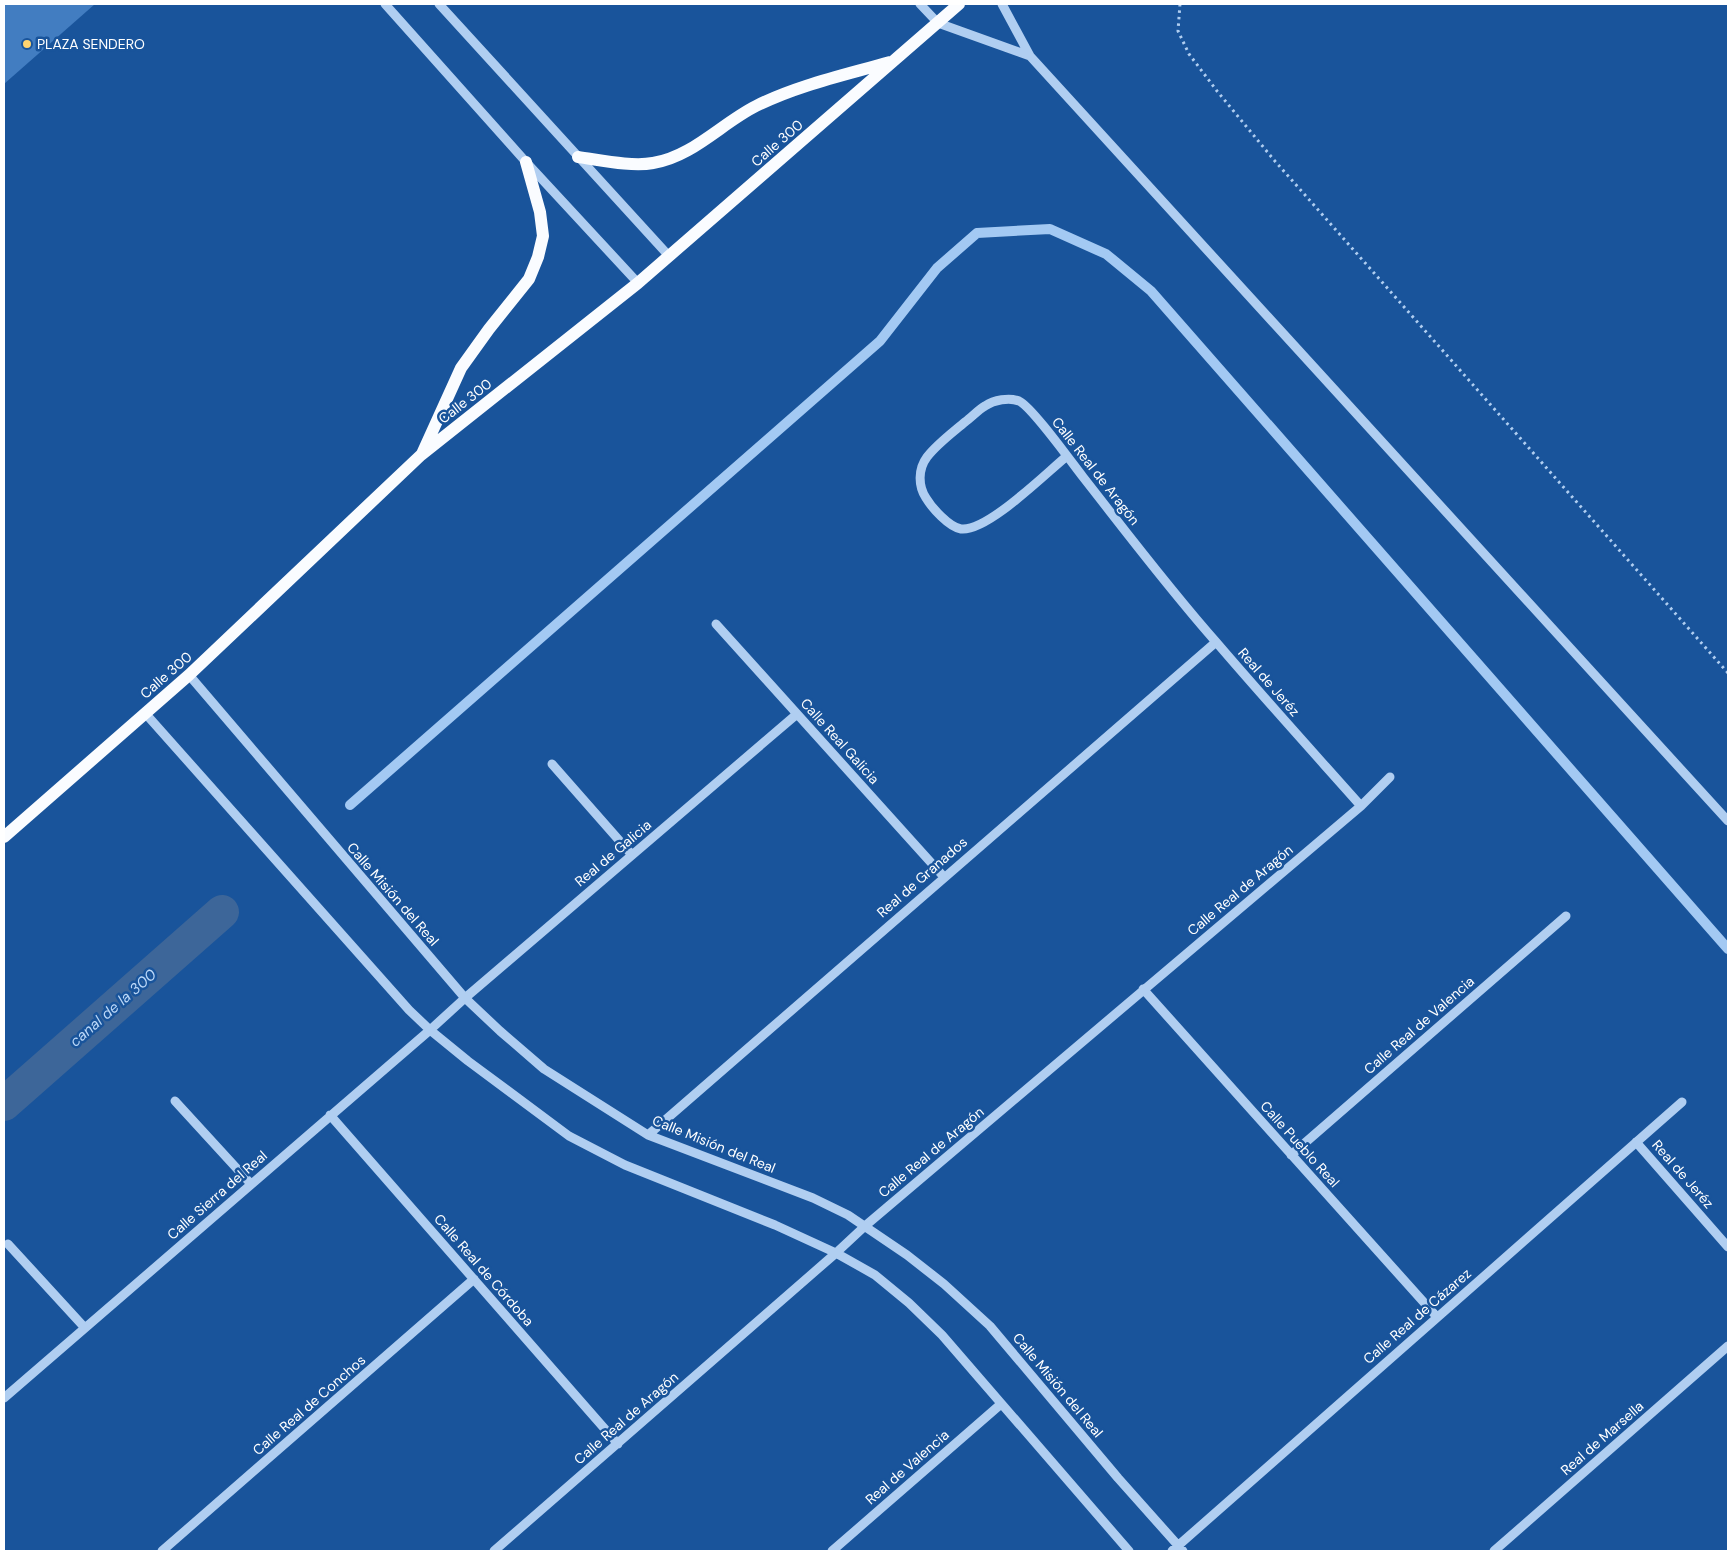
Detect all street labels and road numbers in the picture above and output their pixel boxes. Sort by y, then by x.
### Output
street label: Calle 300 [747,116,807,170]
street label: Calle 300 [435,375,495,427]
street label: Calle Real de Aragón [1048,413,1144,529]
street label: Real de Jeréz [1234,644,1304,720]
street label: Calle 300 [136,648,196,702]
street label: Calle Real Galicia [797,694,883,788]
street label: Real de Galicia [571,816,655,890]
street label: Real de Granados [873,833,971,921]
street label: Calle Misión del Real [343,839,443,949]
street label: Calle Real de Aragón [1184,841,1296,939]
street label: Calle Real de Valencia [1360,972,1478,1078]
street label: Calle Pueblo Real [1256,1097,1344,1191]
street label: Calle Real de Aragón [875,1103,987,1201]
street label: Calle Misión del Real [650,1111,778,1177]
street label: Real de Jeréz [1648,1136,1718,1212]
street label: Calle Sierra del Real [163,1147,271,1243]
street label: Calle Real de Córdoba [430,1210,538,1330]
street label: Calle Real de Cázarez [1359,1264,1475,1368]
street label: Calle Misión del Real [1009,1329,1107,1441]
street label: Calle Real de Conchos [249,1351,369,1459]
street label: Calle Real de Aragón [570,1368,682,1468]
street label: Real de Marsella [1557,1397,1647,1479]
street label: Real de Valencia [861,1426,953,1508]

